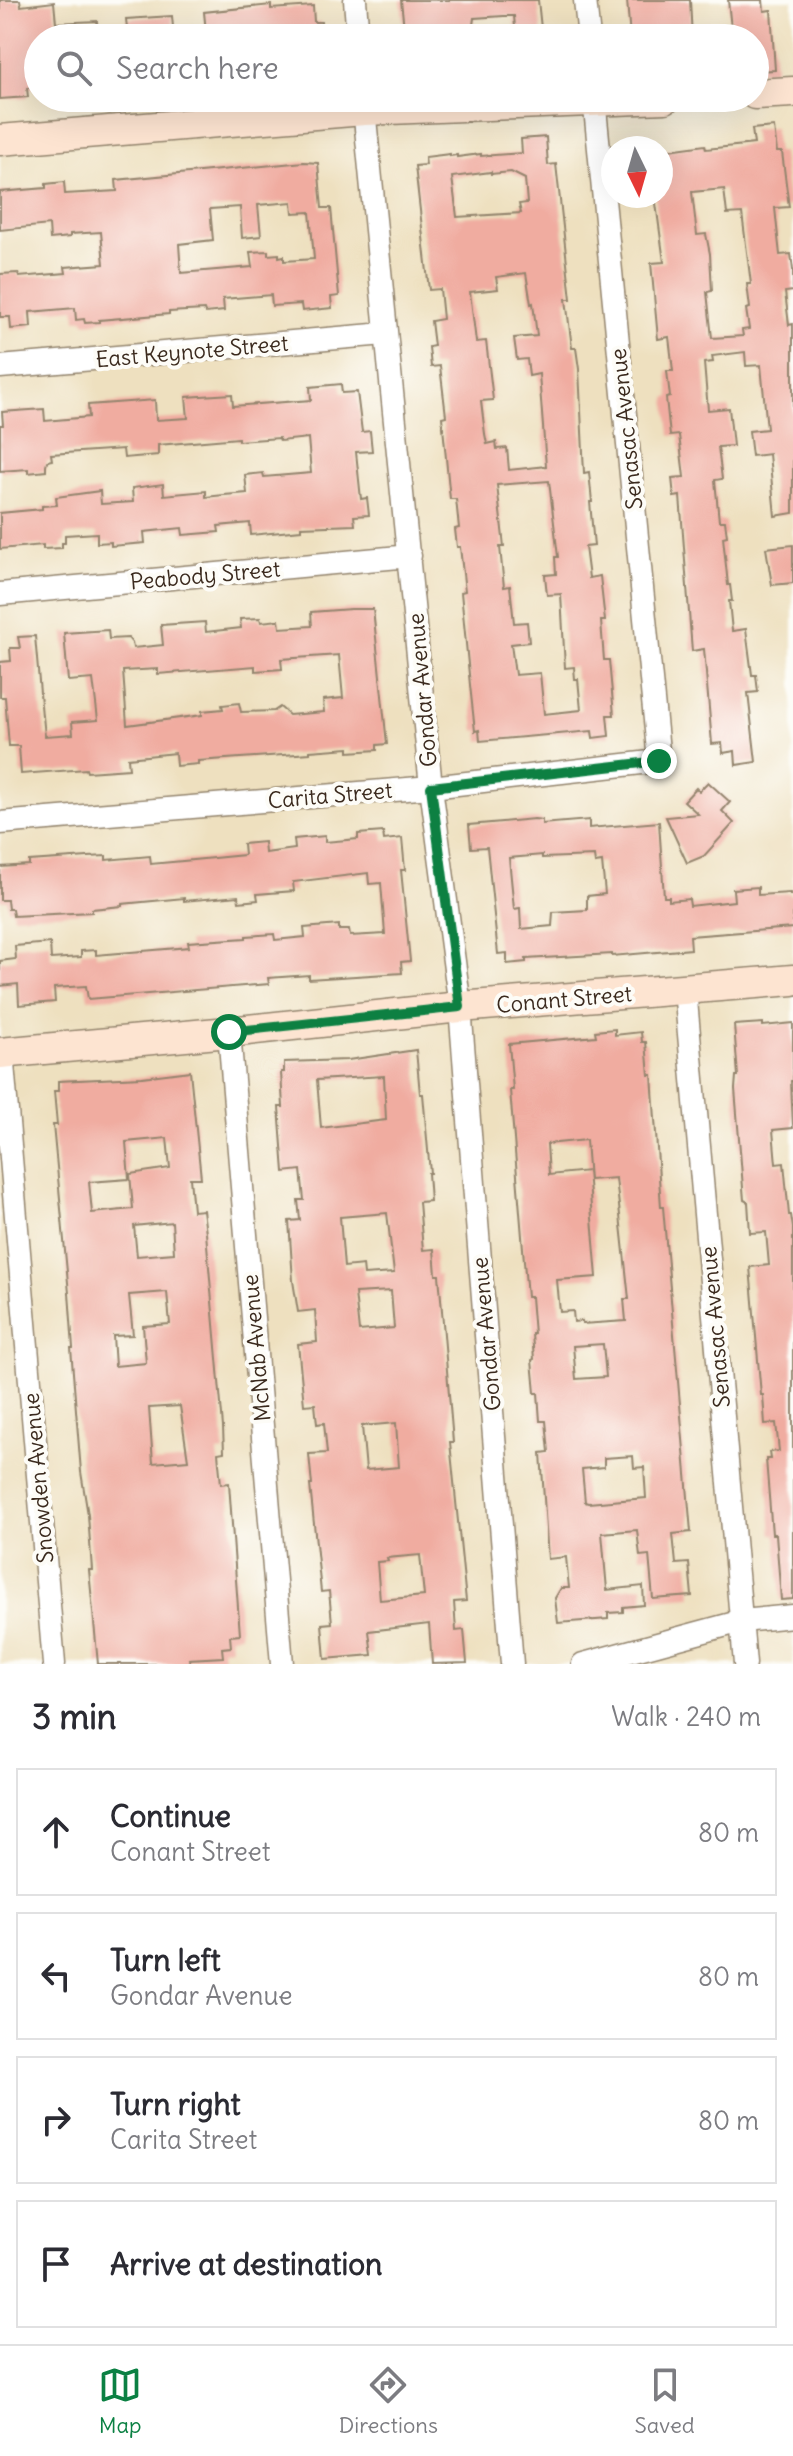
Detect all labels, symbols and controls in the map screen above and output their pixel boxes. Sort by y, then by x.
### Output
search box [24,24,769,112]
icon: search [52,46,96,90]
text: Search here [116,49,279,87]
north arrow [601,136,673,208]
street label: East Keynote Street [95,329,289,373]
street label: Senasac Avenue [604,347,648,511]
street label: Peabody Street [129,554,281,596]
street label: Gondar Avenue [401,612,443,768]
route end [641,743,677,779]
street label: Carita Street [267,776,393,814]
street label: Conant Street [495,979,633,1019]
route start [211,1014,247,1050]
street label: Senasac Avenue [694,1245,736,1409]
street label: Gondar Avenue [465,1256,507,1412]
street label: McNab Avenue [236,1273,276,1423]
street label: Snowden Avenue [17,1392,59,1564]
text: 3 min [32,1695,117,1738]
text: Walk · 240 m [611,1700,761,1733]
text: Continue [110,1797,231,1835]
icon: ahead [34,1810,78,1854]
text: 80 m [698,1816,759,1849]
text: Conant Street [110,1835,271,1868]
text: Turn left [110,1941,221,1979]
icon: left [34,1954,78,1998]
text: 80 m [698,1960,759,1993]
text: Gondar Avenue [110,1979,293,2012]
text: Turn right [110,2085,241,2123]
icon: right [34,2098,78,2142]
text: 80 m [698,2104,759,2137]
text: Carita Street [110,2123,257,2156]
icon: arrive [34,2242,78,2286]
text: Arrive at destination [110,2245,382,2283]
tab: Map [98,2363,142,2439]
tab: Directions [339,2363,438,2439]
tab: Saved [634,2363,695,2439]

